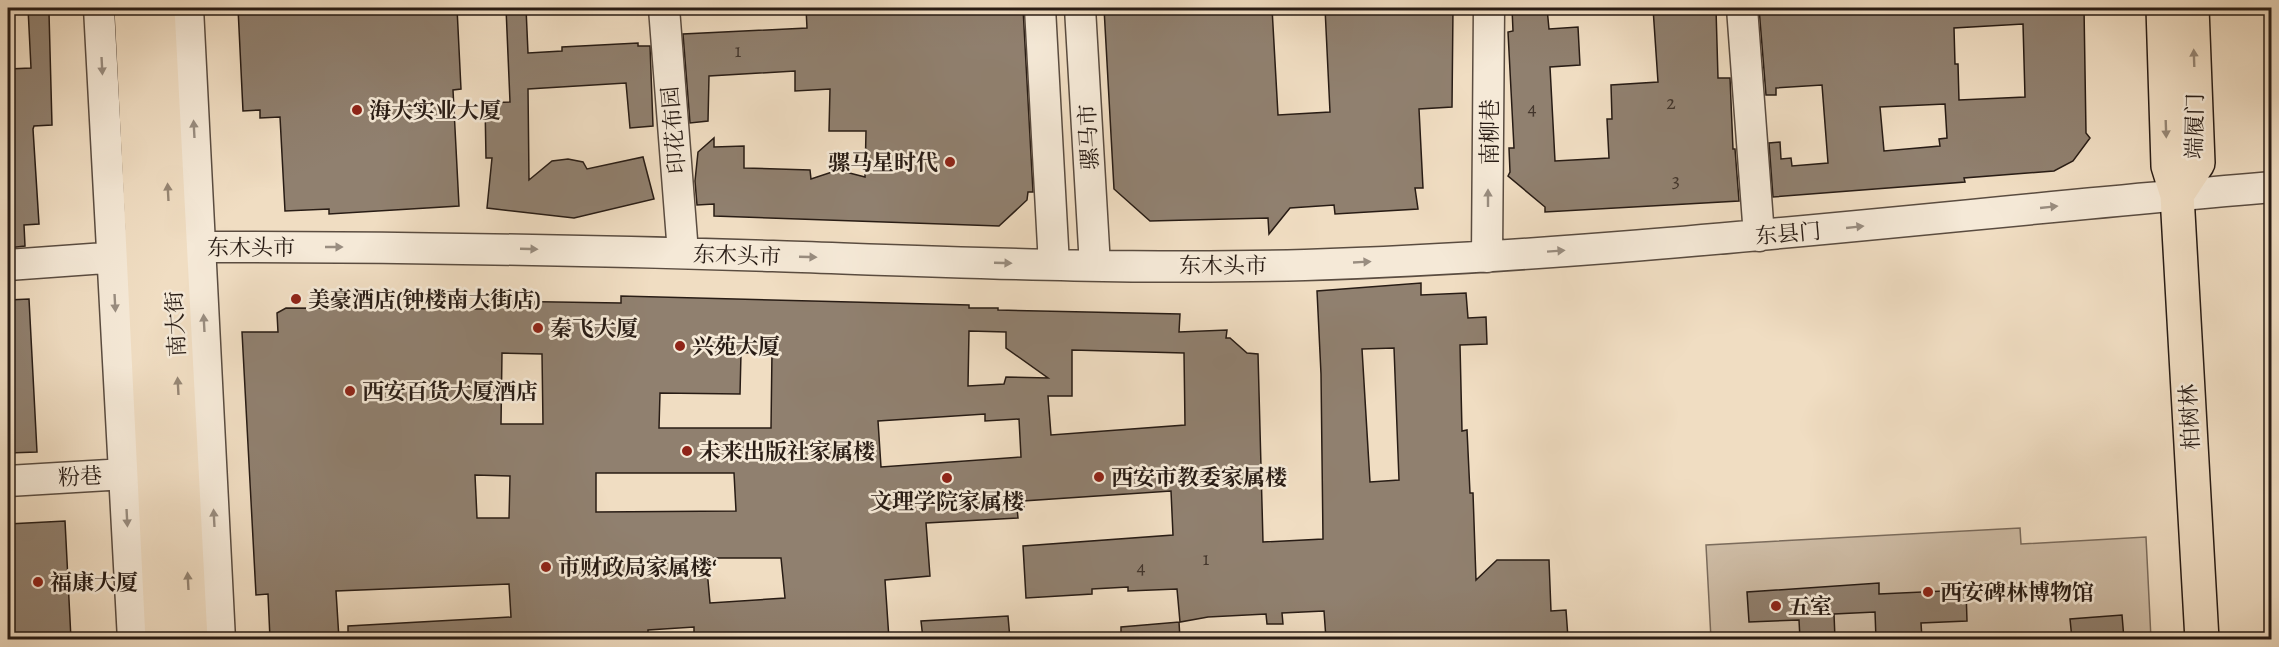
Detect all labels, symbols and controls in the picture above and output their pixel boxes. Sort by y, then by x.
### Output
house number: 1 [735,37,742,64]
one-way arrow [2189,49,2198,68]
one-way arrow [98,56,107,75]
street label: 印花布园 [655,85,693,175]
house number: 2 [1666,89,1676,116]
street label: 端履门 [2179,93,2211,159]
house number: 4 [1527,95,1537,122]
place label: 海大实业大厦 [369,96,501,126]
street label: 南柳巷 [1475,99,1505,165]
marker: 海大实业大厦 [350,103,364,117]
street label: 骡马市 [1072,103,1106,171]
one-way arrow [189,119,199,138]
one-way arrow [2162,119,2171,138]
place label: 骡马星时代 [828,148,938,178]
marker: 骡马星时代 [943,155,957,169]
house number: 3 [1672,167,1680,194]
one-way arrow [163,182,172,201]
one-way arrow [1484,189,1493,208]
one-way arrow [2040,202,2059,212]
street label: 东县门 [1754,216,1822,252]
one-way arrow [1846,222,1865,232]
street label: 东木头市 [207,233,295,263]
street label: 东木头市 [692,239,781,273]
one-way arrow [324,242,343,252]
one-way arrow [519,244,538,254]
one-way arrow [1547,247,1566,256]
street label: 东木头市 [1179,251,1267,281]
one-way arrow [798,253,817,262]
one-way arrow [993,258,1012,268]
one-way arrow [1352,258,1371,267]
place label: 美豪酒店(钟楼南大街店) [308,285,541,315]
street label: 南大街 [159,290,193,358]
marker: 美豪酒店(钟楼南大街店) [289,292,303,306]
one-way arrow [110,293,120,312]
one-way arrow [199,314,208,333]
place label: 秦飞大厦 [550,314,638,344]
marker: 秦飞大厦 [531,321,545,335]
place label: 兴苑大厦 [692,332,780,362]
marker: 兴苑大厦 [673,339,687,353]
one-way arrow [173,377,182,396]
place label: 西安百货大厦酒店 [362,377,538,407]
street label: 柏树林 [2173,383,2207,451]
marker: 西安百货大厦酒店 [343,384,357,398]
place label: 未来出版社家属楼 [699,437,875,467]
marker: 未来出版社家属楼 [680,444,694,458]
street label: 粉巷 [57,461,103,493]
place label: 西安市教委家属楼 [1111,463,1287,493]
marker: 西安市教委家属楼 [1092,470,1106,484]
marker: 文理学院家属楼 [940,471,954,485]
place label: 文理学院家属楼 [870,487,1024,517]
one-way arrow [122,509,131,528]
one-way arrow [209,509,218,528]
house number: 1 [1203,545,1210,572]
place label: 市财政局家属楼‘ [558,553,717,583]
house number: 4 [1136,554,1146,581]
marker: 市财政局家属楼‘ [539,560,553,574]
place label: 福康大厦 [50,568,138,598]
one-way arrow [184,572,193,591]
marker: 福康大厦 [31,575,45,589]
place label: 西安碑林博物馆 [1940,578,2094,608]
marker: 西安碑林博物馆 [1921,585,1935,599]
place label: 五室 [1788,592,1832,622]
marker: 五室 [1769,599,1783,613]

